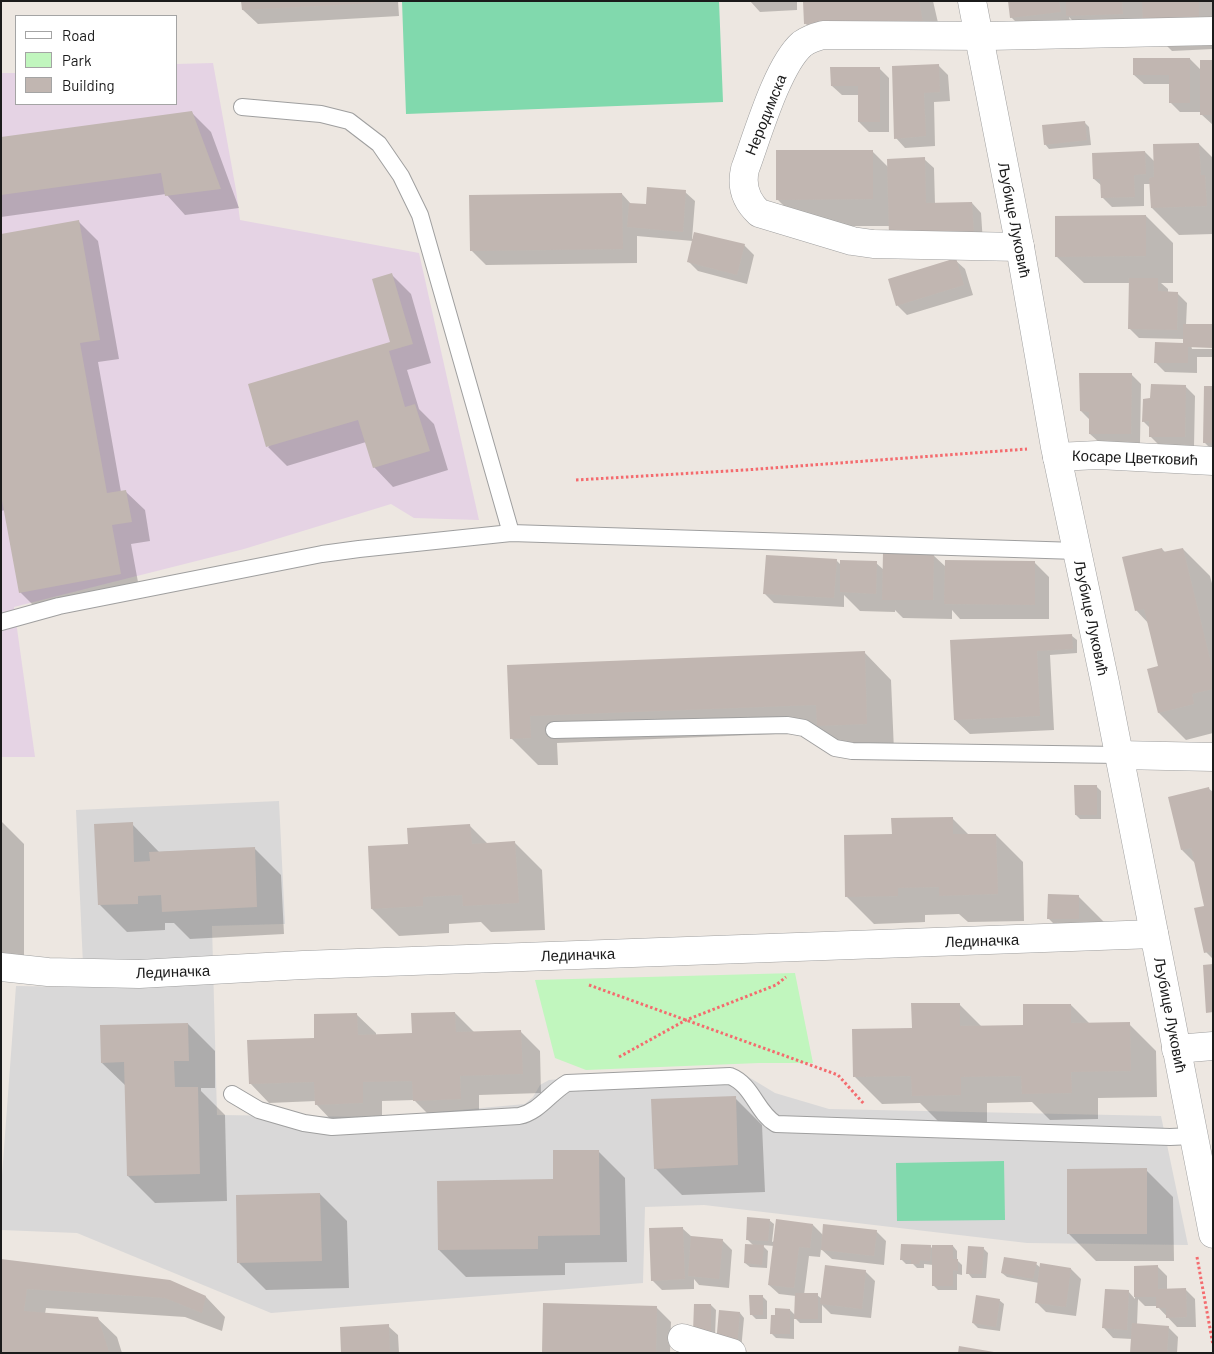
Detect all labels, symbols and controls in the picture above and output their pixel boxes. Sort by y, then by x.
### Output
legend [15,15,178,105]
text: Road [62,26,95,44]
text: Park [62,51,91,69]
street label: Неродимска [742,72,790,158]
text: Building [62,76,115,94]
street label: Љубице Луковић [994,161,1034,279]
street label: Косаре Цветковић [1072,447,1198,469]
street label: Љубице Луковић [1070,559,1112,677]
street label: Лединачка [945,931,1019,951]
street label: Лединачка [541,945,615,965]
street label: Љубице Луковић [1150,956,1190,1074]
street label: Лединачка [136,962,210,982]

